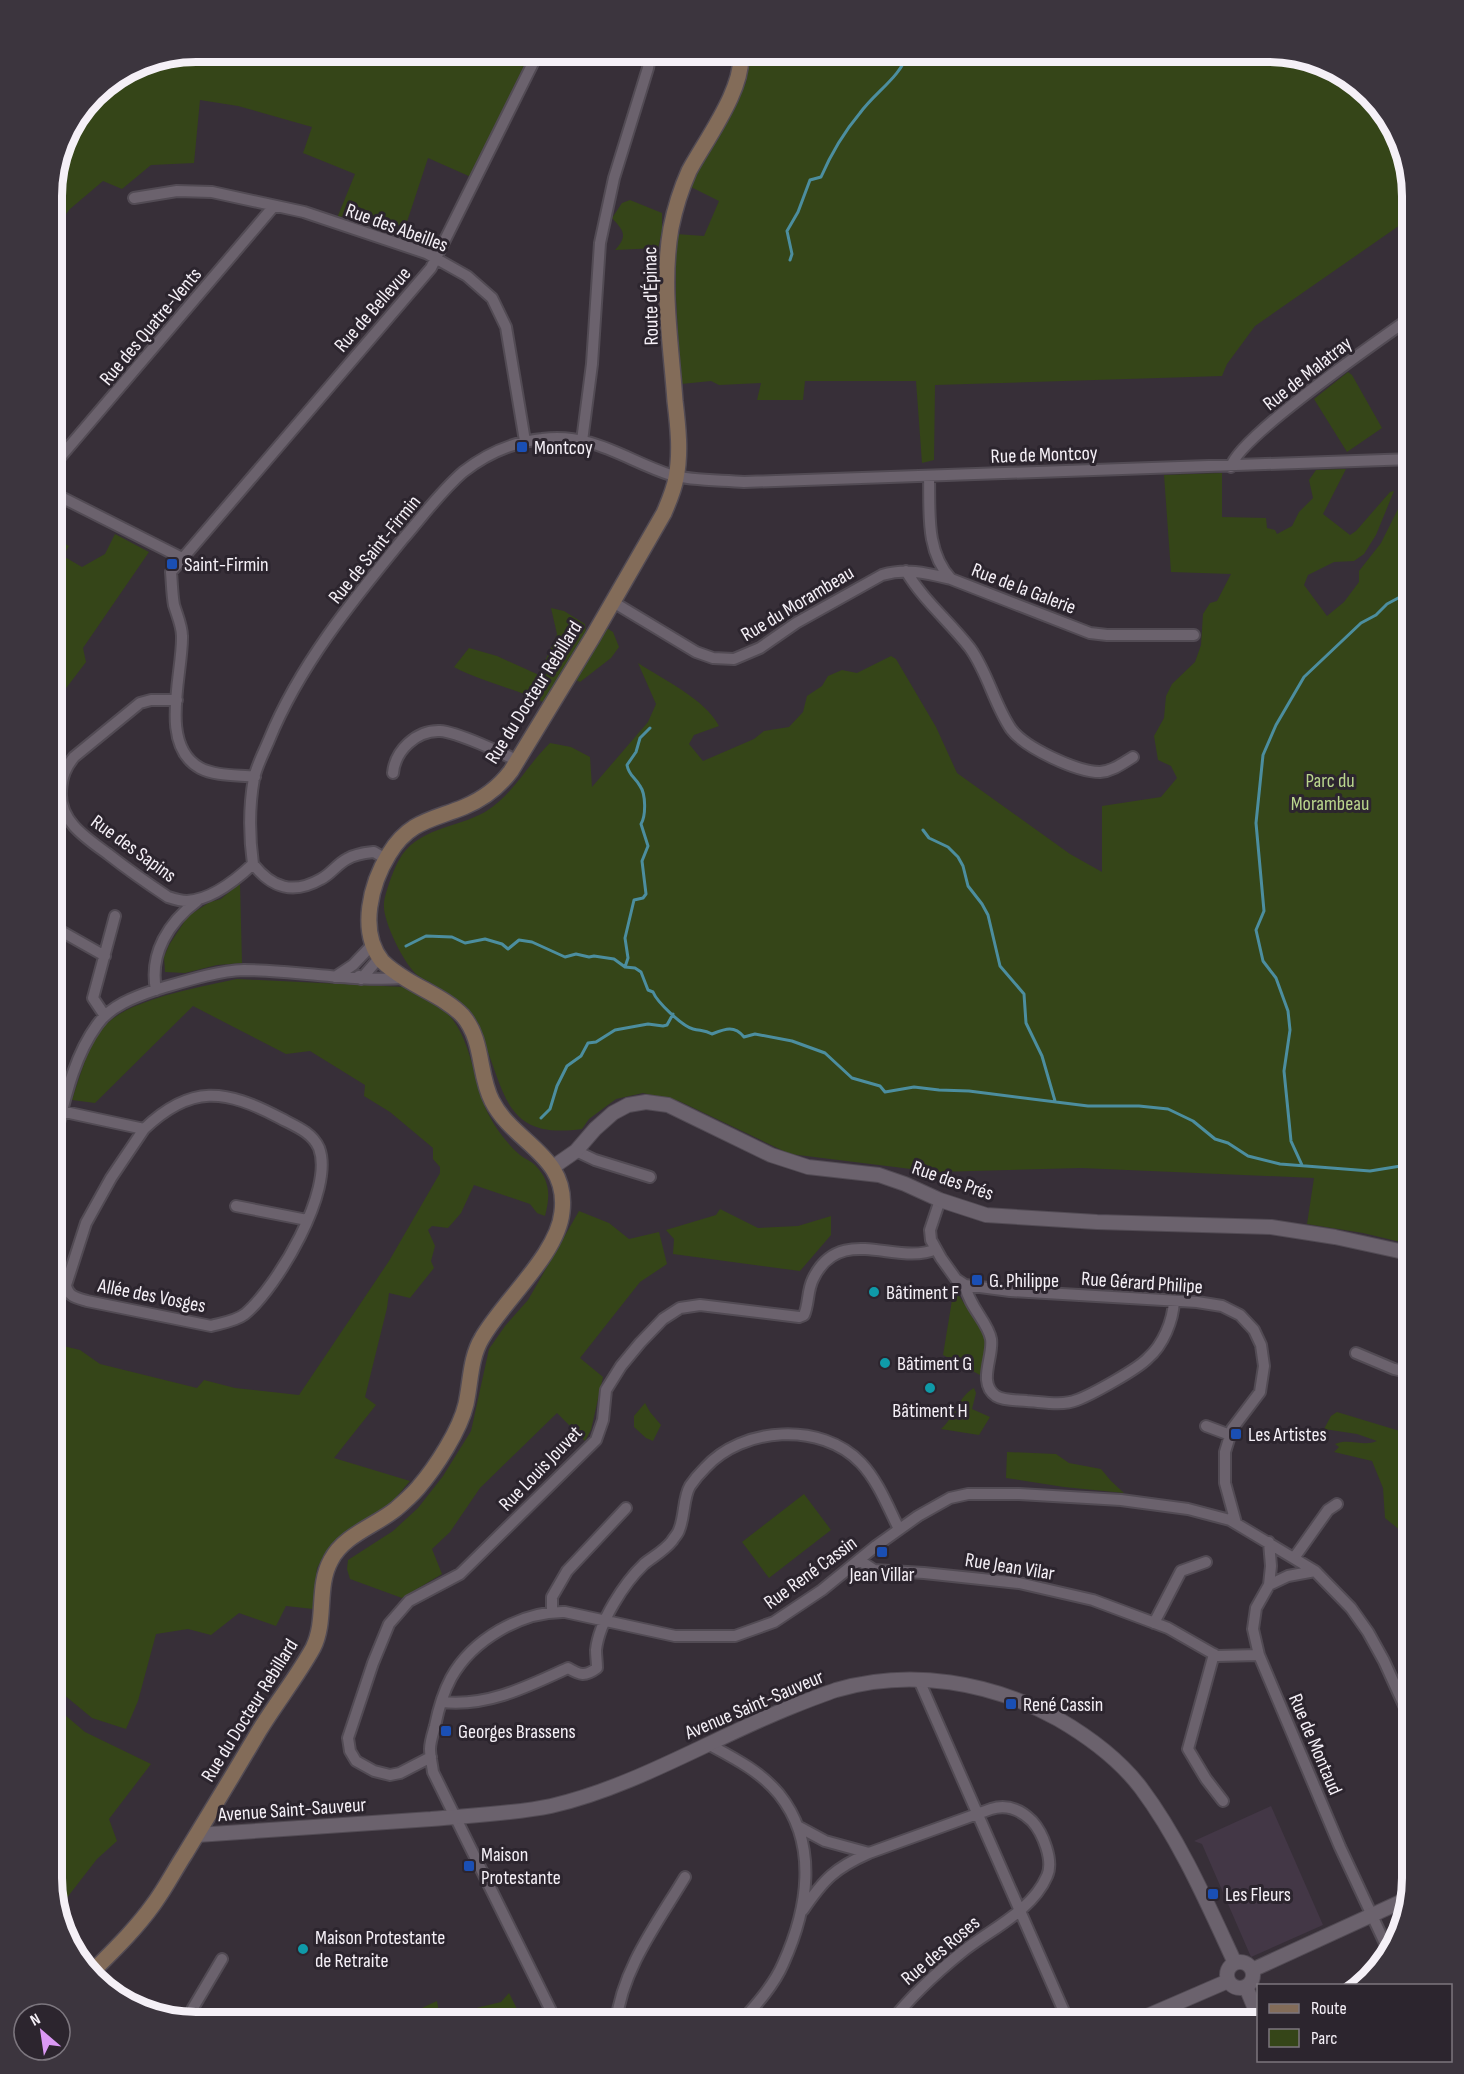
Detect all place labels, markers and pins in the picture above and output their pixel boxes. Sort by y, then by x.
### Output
place label: Montcoy [534,436,593,460]
marker: Montcoy [515,440,529,454]
place label: Saint-Firmin [184,553,269,577]
marker: Saint-Firmin [165,557,179,571]
place label: G. Philippe [989,1269,1059,1293]
marker: G. Philippe [970,1273,984,1287]
place label: Bâtiment F [886,1281,959,1305]
marker: Bâtiment F [867,1285,881,1299]
place label: Bâtiment G [897,1352,972,1376]
marker: Bâtiment G [878,1356,892,1370]
marker: Bâtiment H [923,1381,937,1395]
place label: Bâtiment H [892,1399,968,1423]
place label: Les Artistes [1248,1423,1327,1447]
marker: Les Artistes [1229,1427,1243,1441]
marker: Jean Villar [875,1545,889,1559]
place label: Jean Villar [848,1563,915,1587]
place label: René Cassin [1023,1693,1103,1717]
marker: René Cassin [1004,1697,1018,1711]
place label: Georges Brassens [458,1720,576,1744]
marker: Georges Brassens [439,1724,453,1738]
place label: Maison Protestante [481,1843,561,1890]
marker: Maison Protestante [462,1859,476,1873]
place label: Les Fleurs [1225,1883,1291,1907]
marker: Les Fleurs [1206,1887,1220,1901]
place label: Maison Protestante de Retraite [315,1926,445,1973]
marker: Maison Protestante de Retraite [296,1942,310,1956]

